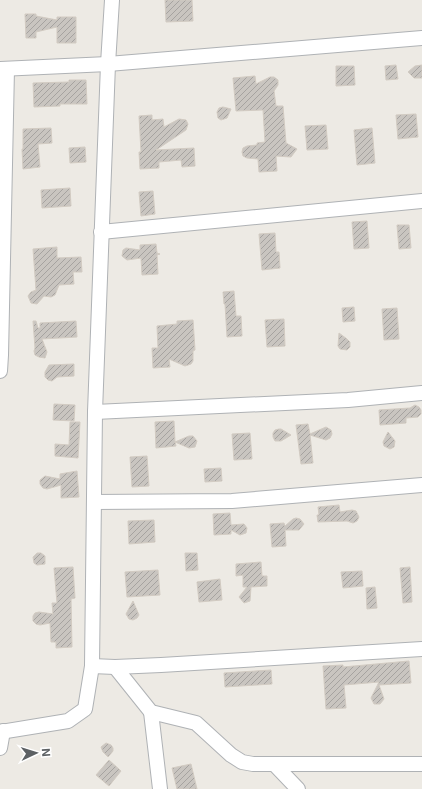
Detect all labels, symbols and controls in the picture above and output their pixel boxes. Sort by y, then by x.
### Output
north arrow [16,733,56,773]
text: N [39,748,53,757]

